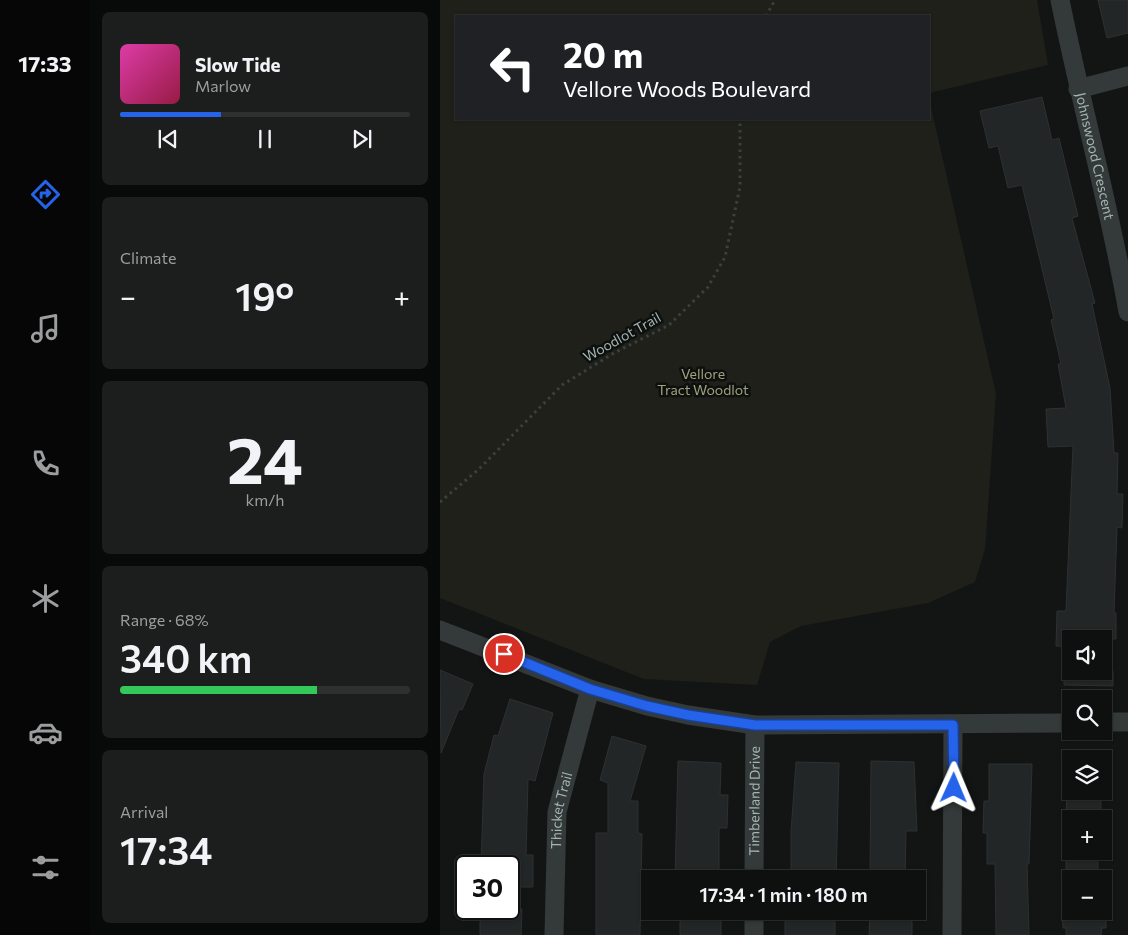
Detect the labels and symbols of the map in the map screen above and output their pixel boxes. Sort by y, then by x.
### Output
street label: Johnswood Crescent [1073,91,1119,221]
street label: Woodlot Trail [580,308,664,365]
park label: Vellore Tract Woodlot [657,365,749,398]
pin [483,633,525,675]
street label: Timberland Drive [745,746,763,856]
position arrow [927,761,979,813]
street label: Thicket Trail [547,770,575,849]
speed limit sign: 30 [455,855,520,920]

